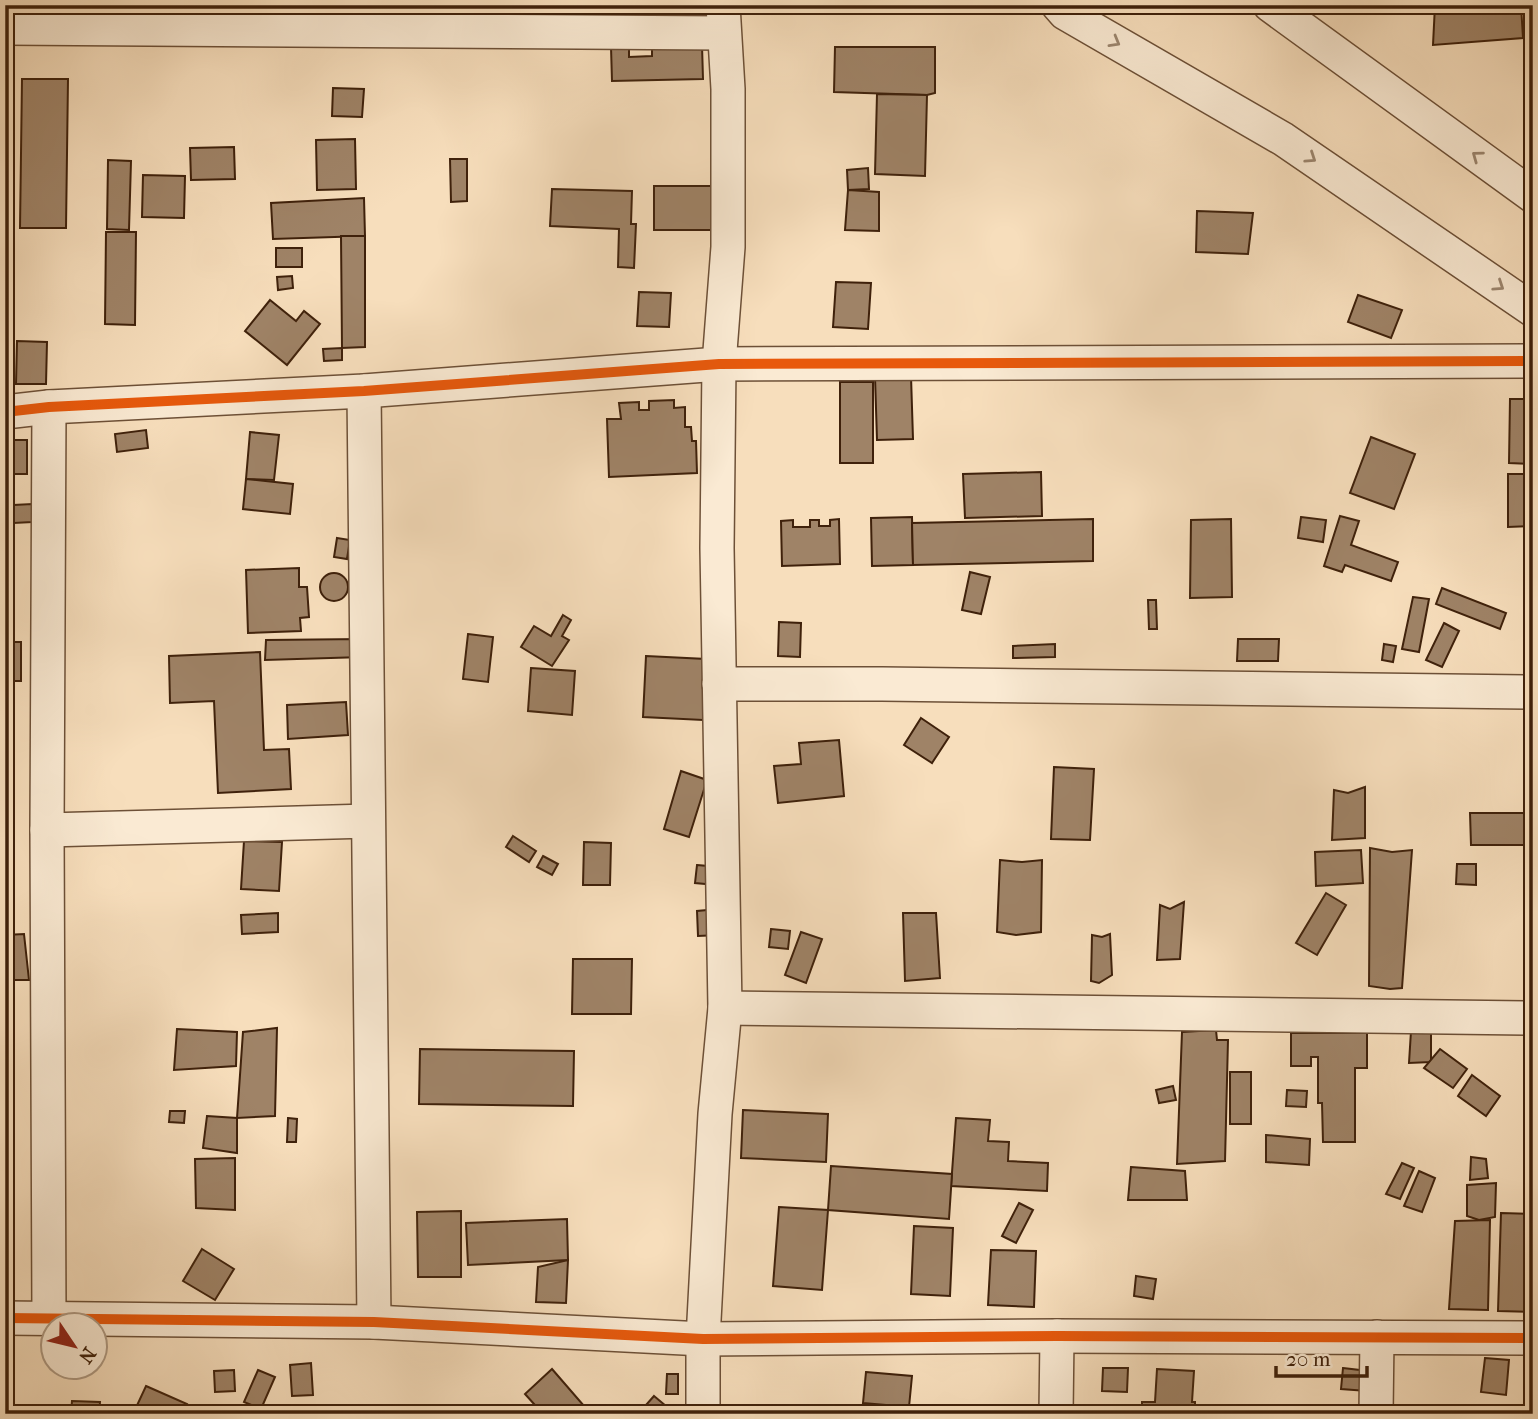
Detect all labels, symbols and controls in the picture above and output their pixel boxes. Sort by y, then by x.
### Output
one-way arrow [1108,34,1120,47]
one-way arrow [1303,150,1316,162]
one-way arrow [1472,152,1485,164]
one-way arrow [1491,278,1504,291]
north arrow [38,1310,108,1380]
scale bar [1276,1335,1366,1379]
text: N [74,1343,100,1368]
text: 20 m [1286,1347,1331,1371]

